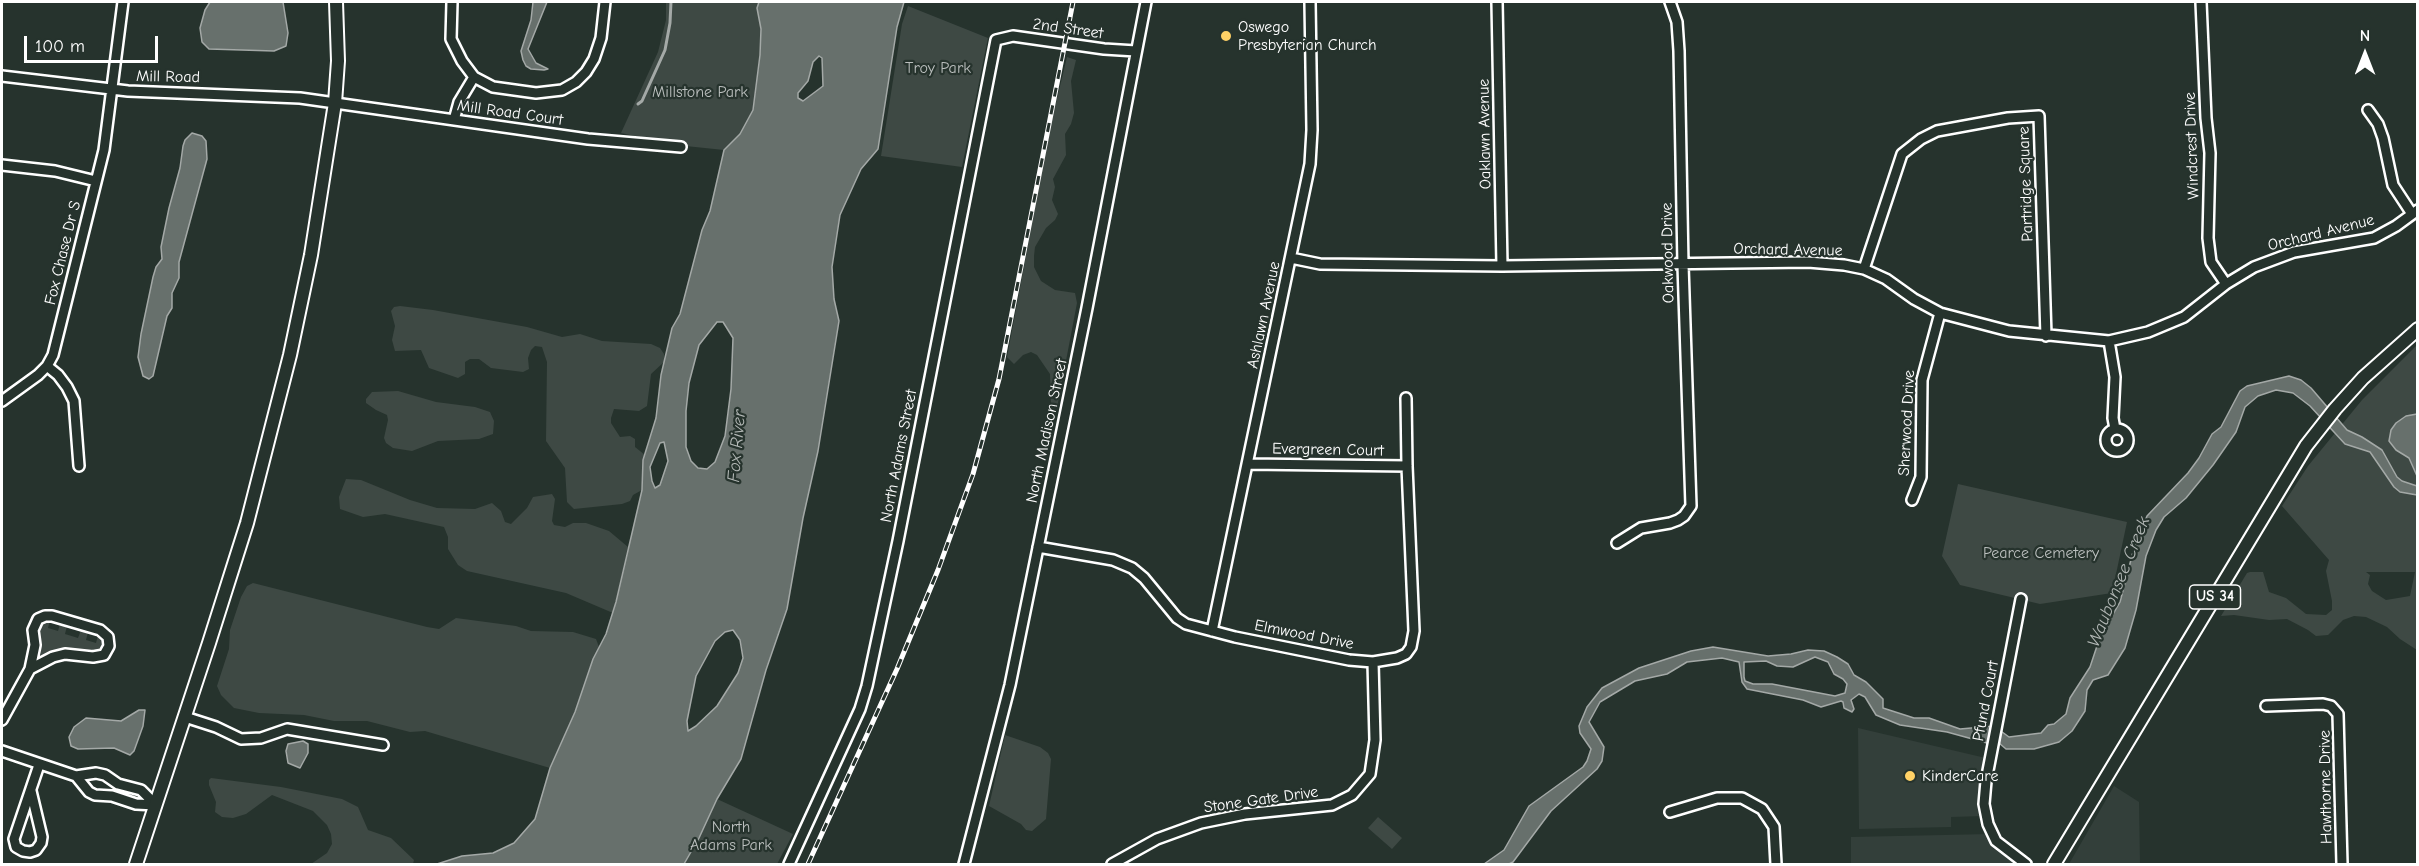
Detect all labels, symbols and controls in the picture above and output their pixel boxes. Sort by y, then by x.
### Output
street label: 2nd Street [1031,15,1105,43]
place label: Oswego Presbyterian Church [1238,17,1377,55]
scale bar [27,24,160,62]
north arrow [2335,24,2395,84]
text: N [2360,27,2370,45]
marker: Oswego Presbyterian Church [1219,29,1233,43]
text: 100 m [35,36,85,57]
park label: Troy Park [905,58,971,78]
street label: Mill Road [136,67,200,87]
street label: Oaklawn Avenue [1474,79,1496,189]
park label: Millstone Park [652,82,748,102]
street label: Windcrest Drive [2181,92,2203,200]
street label: Mill Road Court [456,96,564,130]
street label: Partridge Square [2014,126,2038,242]
street label: Fox Chase Dr S [41,199,85,307]
street label: Oakwood Drive [1658,202,1678,304]
street label: Orchard Avenue [2266,210,2376,256]
street label: Orchard Avenue [1733,239,1843,261]
street label: Ashlawn Avenue [1243,260,1285,370]
street label: North Madison Street [1022,357,1072,505]
street label: Sherwood Drive [1895,369,1919,477]
street label: North Adams Street [877,388,921,524]
water label: Fox River [723,409,751,483]
street label: Evergreen Court [1272,439,1384,461]
water label: Waubonsee Creek [2083,514,2155,650]
park label: Pearce Cemetery [1983,543,2099,563]
road number: US 34 [2190,585,2240,609]
street label: Elmwood Drive [1253,616,1355,654]
street label: Pfund Court [1969,659,2003,743]
street label: Hawthorne Drive [2315,730,2337,844]
place label: KinderCare [1922,766,1998,786]
marker: KinderCare [1903,769,1917,783]
street label: Stone Gate Drive [1203,782,1319,818]
park label: North Adams Park [690,817,772,855]

